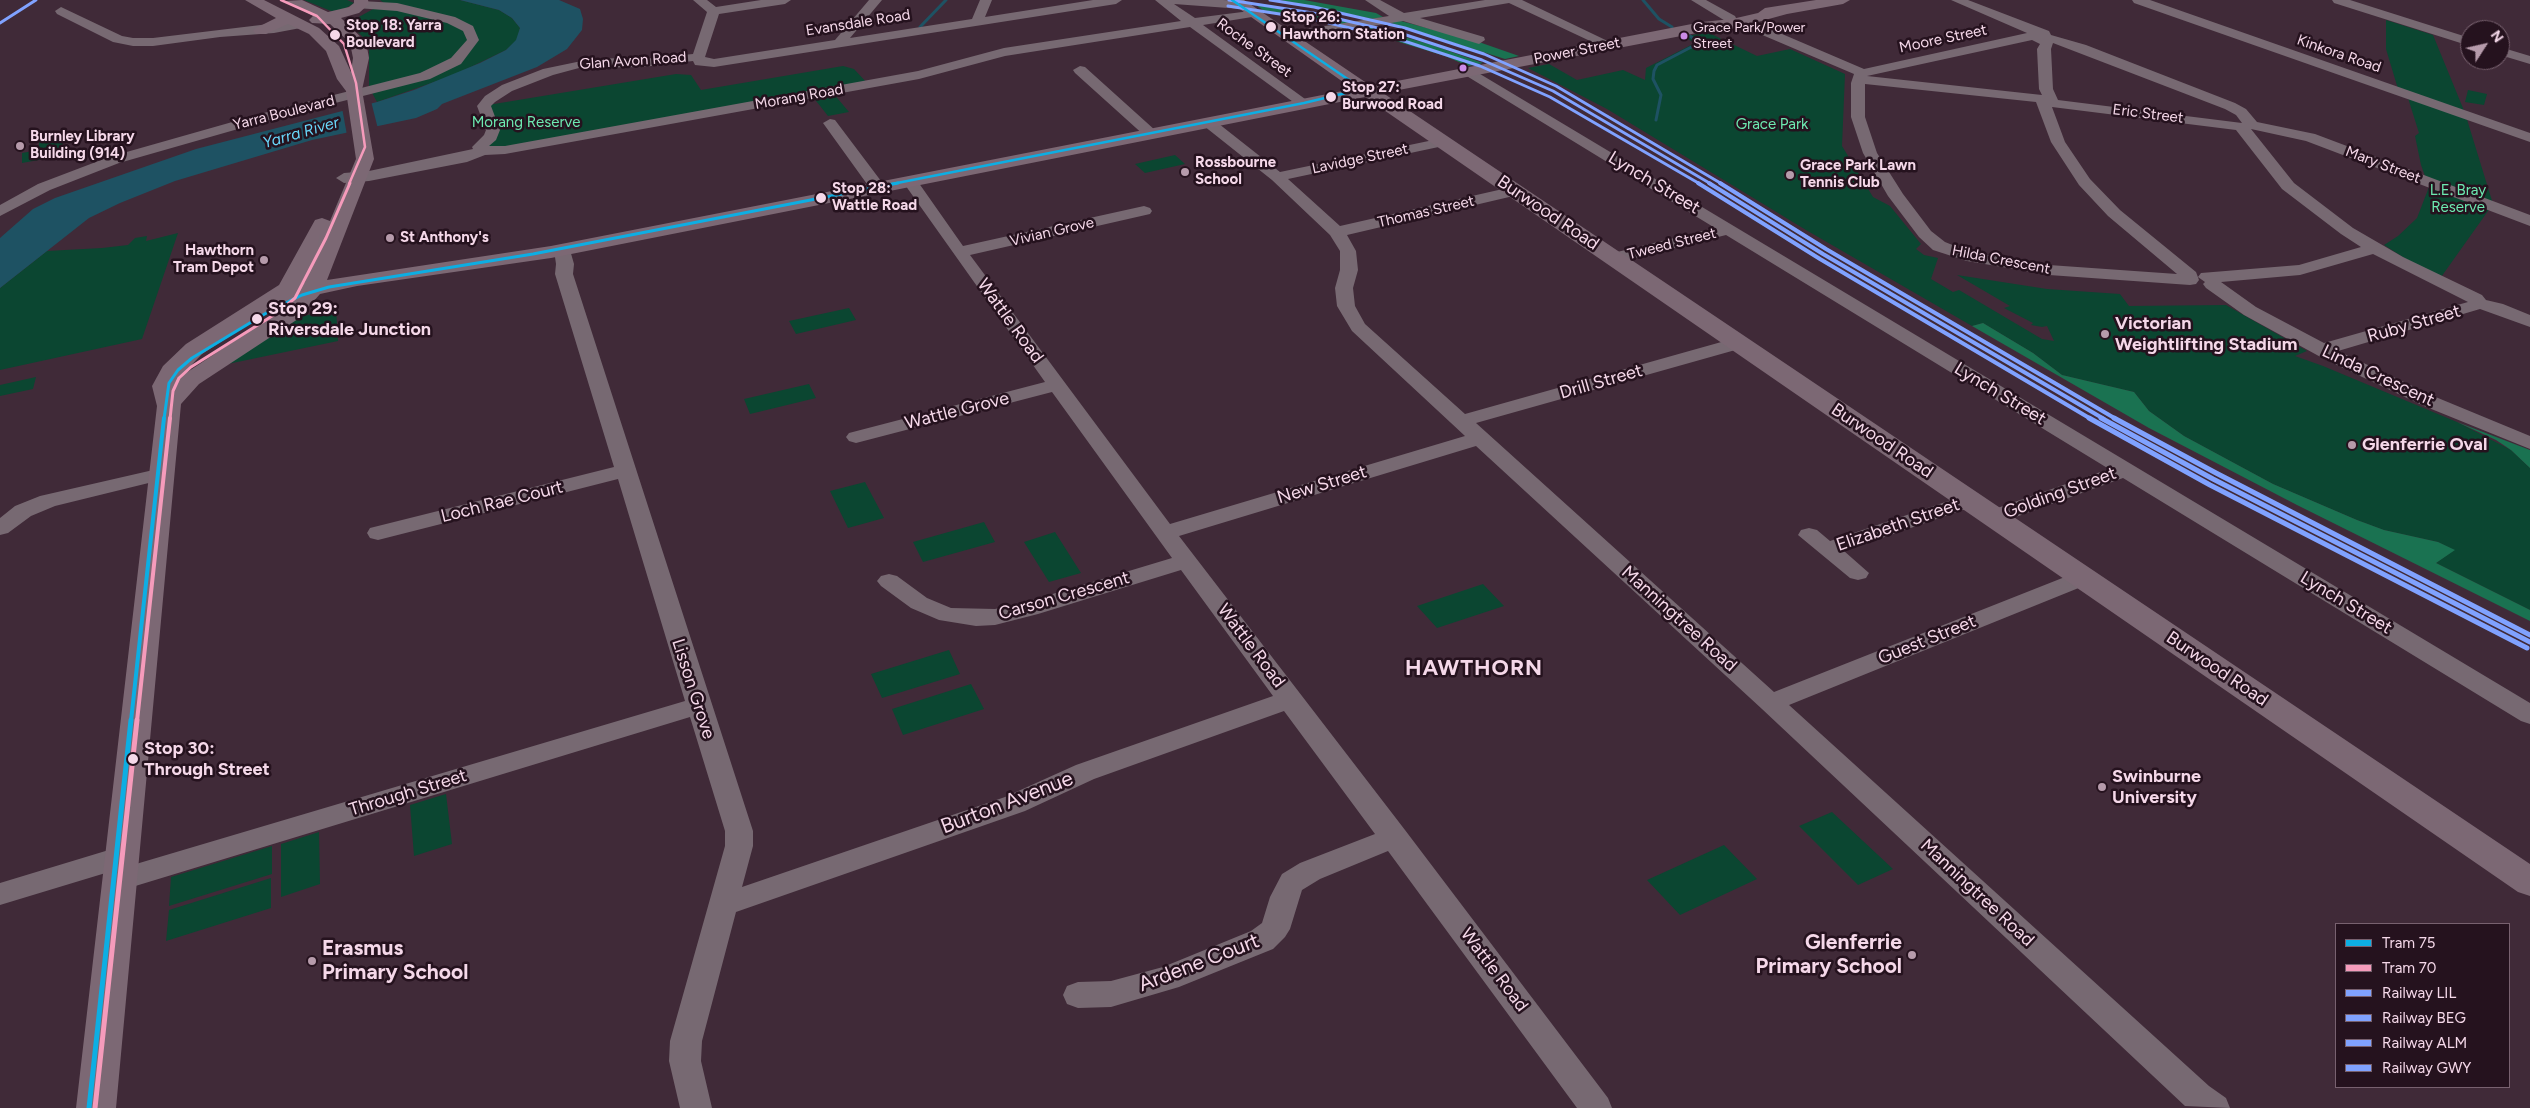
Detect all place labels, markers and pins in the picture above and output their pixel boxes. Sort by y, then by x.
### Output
place label: Stop 26: Hawthorn Station [1282,9,1405,44]
place label: Stop 18: Yarra Boulevard [346,17,442,52]
marker: Stop 26: Hawthorn Station [1264,20,1278,34]
place label: Grace Park/Power Street [1693,20,1805,52]
marker: Stop 18: Yarra Boulevard [328,28,342,42]
marker: Grace Park/Power Street [1679,31,1689,41]
unlabelled marker [1458,63,1468,73]
place label: Stop 27: Burwood Road [1342,79,1443,114]
marker: Stop 27: Burwood Road [1324,90,1338,104]
place label: Burnley Library Building (914) [30,128,135,163]
marker: Burnley Library Building (914) [14,140,26,152]
place label: Rossbourne School [1195,154,1276,189]
place label: Grace Park Lawn Tennis Club [1800,157,1916,192]
marker: Rossbourne School [1179,166,1191,178]
marker: Grace Park Lawn Tennis Club [1784,169,1796,181]
place label: Stop 28: Wattle Road [832,180,917,215]
marker: Stop 28: Wattle Road [814,191,828,205]
place label: St Anthony's [400,229,489,247]
marker: St Anthony's [384,232,396,244]
place label: Hawthorn Tram Depot [173,242,254,277]
marker: Hawthorn Tram Depot [258,254,270,266]
place label: Stop 29: Riversdale Junction [268,298,431,340]
marker: Stop 29: Riversdale Junction [250,312,264,326]
place label: Victorian Weightlifting Stadium [2115,313,2297,356]
marker: Victorian Weightlifting Stadium [2099,328,2111,340]
place label: Glenferrie Oval [2362,434,2487,456]
marker: Glenferrie Oval [2346,439,2358,451]
place label: Stop 30: Through Street [144,738,270,781]
marker: Stop 30: Through Street [126,752,140,766]
place label: Swinburne University [2112,766,2201,809]
marker: Swinburne University [2096,781,2108,793]
place label: Glenferrie Primary School [1756,930,1902,980]
place label: Erasmus Primary School [322,936,468,986]
marker: Glenferrie Primary School [1906,949,1918,961]
marker: Erasmus Primary School [306,955,318,967]

